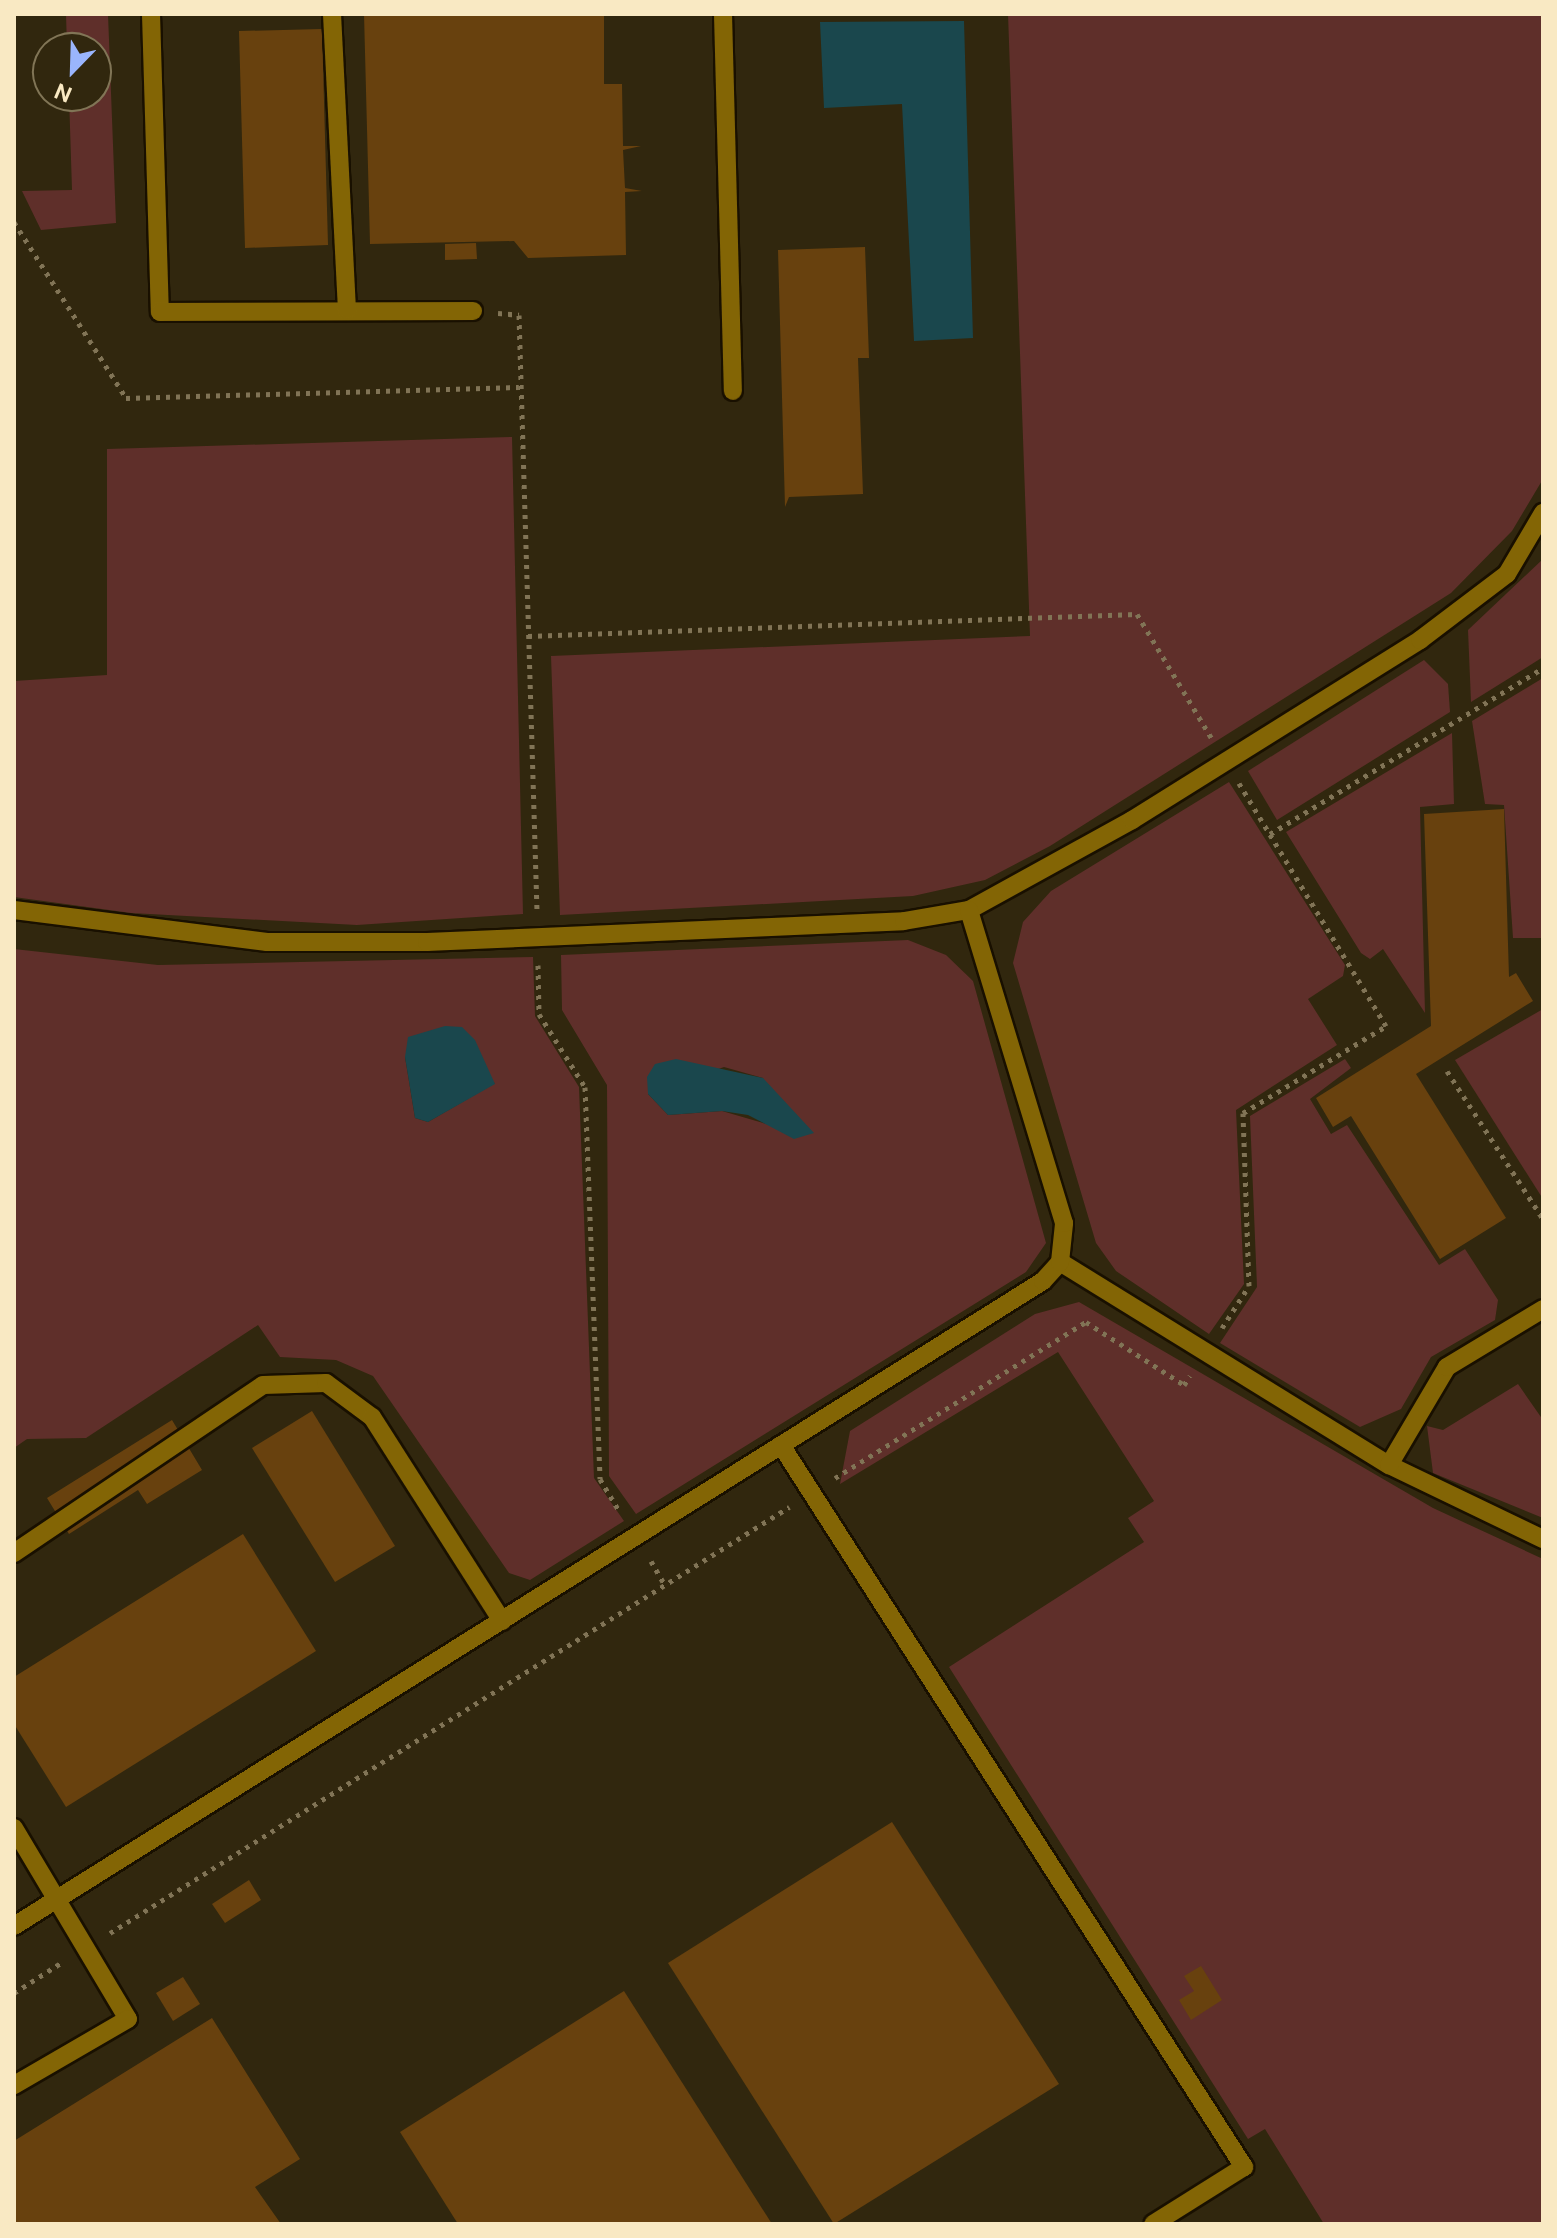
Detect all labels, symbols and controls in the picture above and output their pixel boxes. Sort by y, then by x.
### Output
north arrow [32,32,112,112]
text: N [50,76,76,109]

